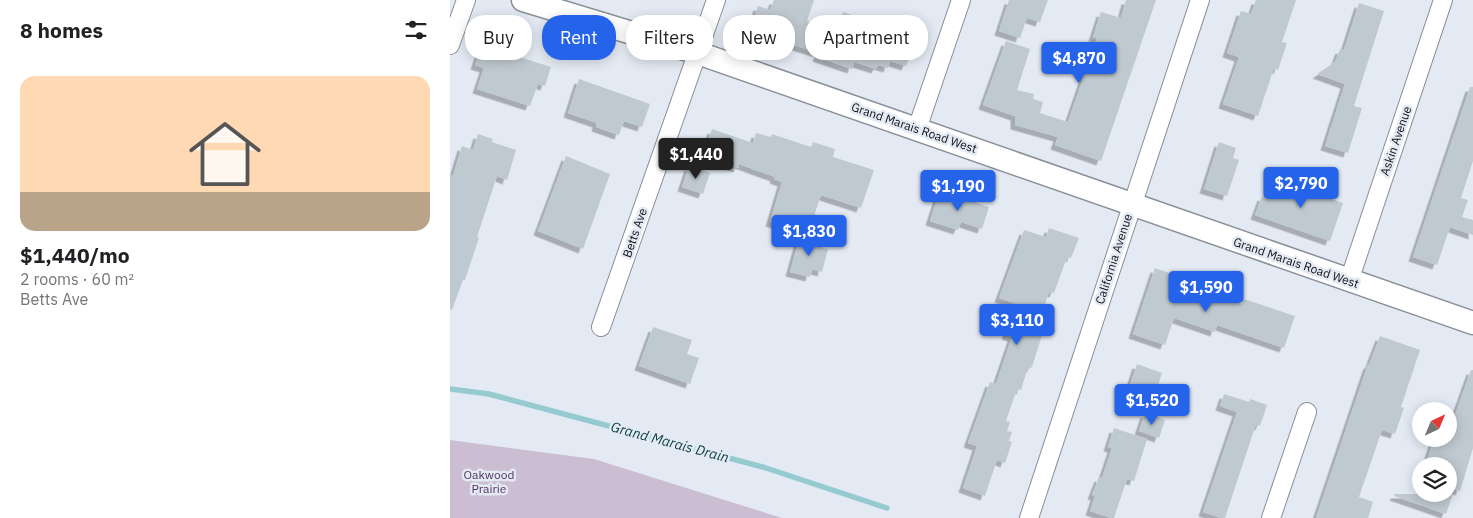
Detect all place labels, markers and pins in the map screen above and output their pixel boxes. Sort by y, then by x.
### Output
pin: $4,870 [1038,42,1120,84]
pin: $1,440 [655,138,737,180]
pin: $2,790 [1260,166,1342,209]
pin: $1,190 [917,170,999,212]
pin: $1,830 [768,214,850,257]
pin: $1,590 [1165,270,1247,313]
pin: $3,110 [976,304,1058,346]
pin: $1,520 [1111,384,1193,426]

